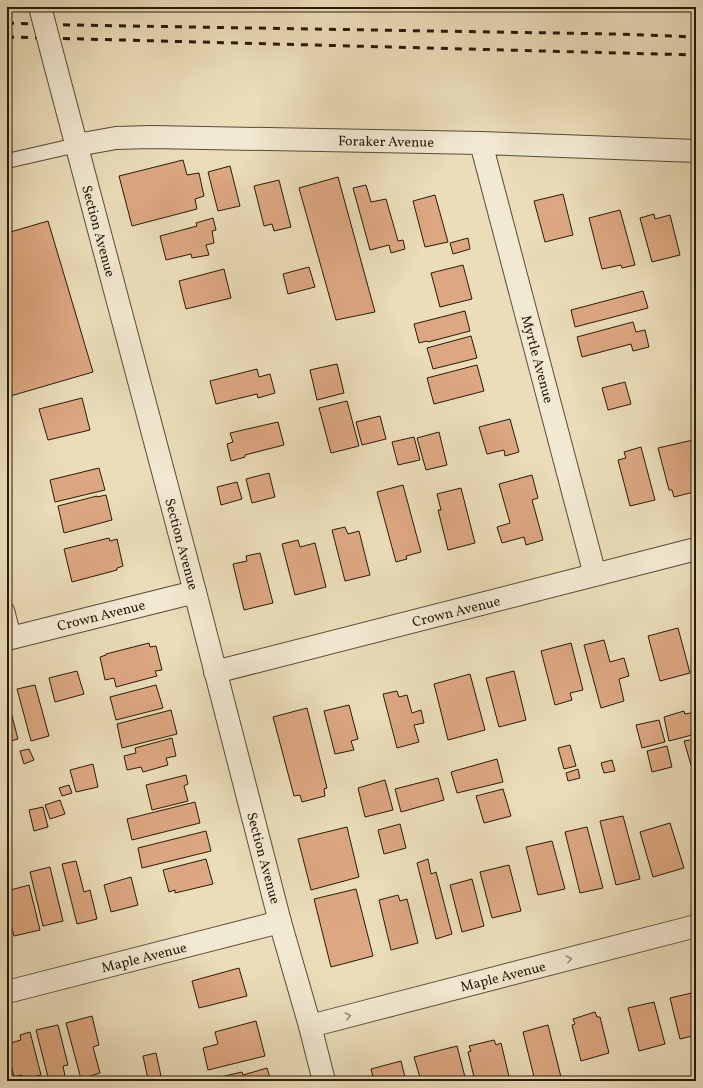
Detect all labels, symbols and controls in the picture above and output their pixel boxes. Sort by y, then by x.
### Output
street label: Foraker Avenue [338,132,434,153]
street label: Section Avenue [76,183,119,280]
street label: Myrtle Avenue [516,313,557,406]
street label: Section Avenue [159,496,202,593]
street label: Crown Avenue [410,592,503,633]
street label: Crown Avenue [55,596,148,637]
street label: Section Avenue [241,810,284,907]
street label: Maple Avenue [100,939,189,978]
one-way arrow [565,955,572,964]
street label: Maple Avenue [459,958,548,997]
one-way arrow [344,1012,351,1021]

